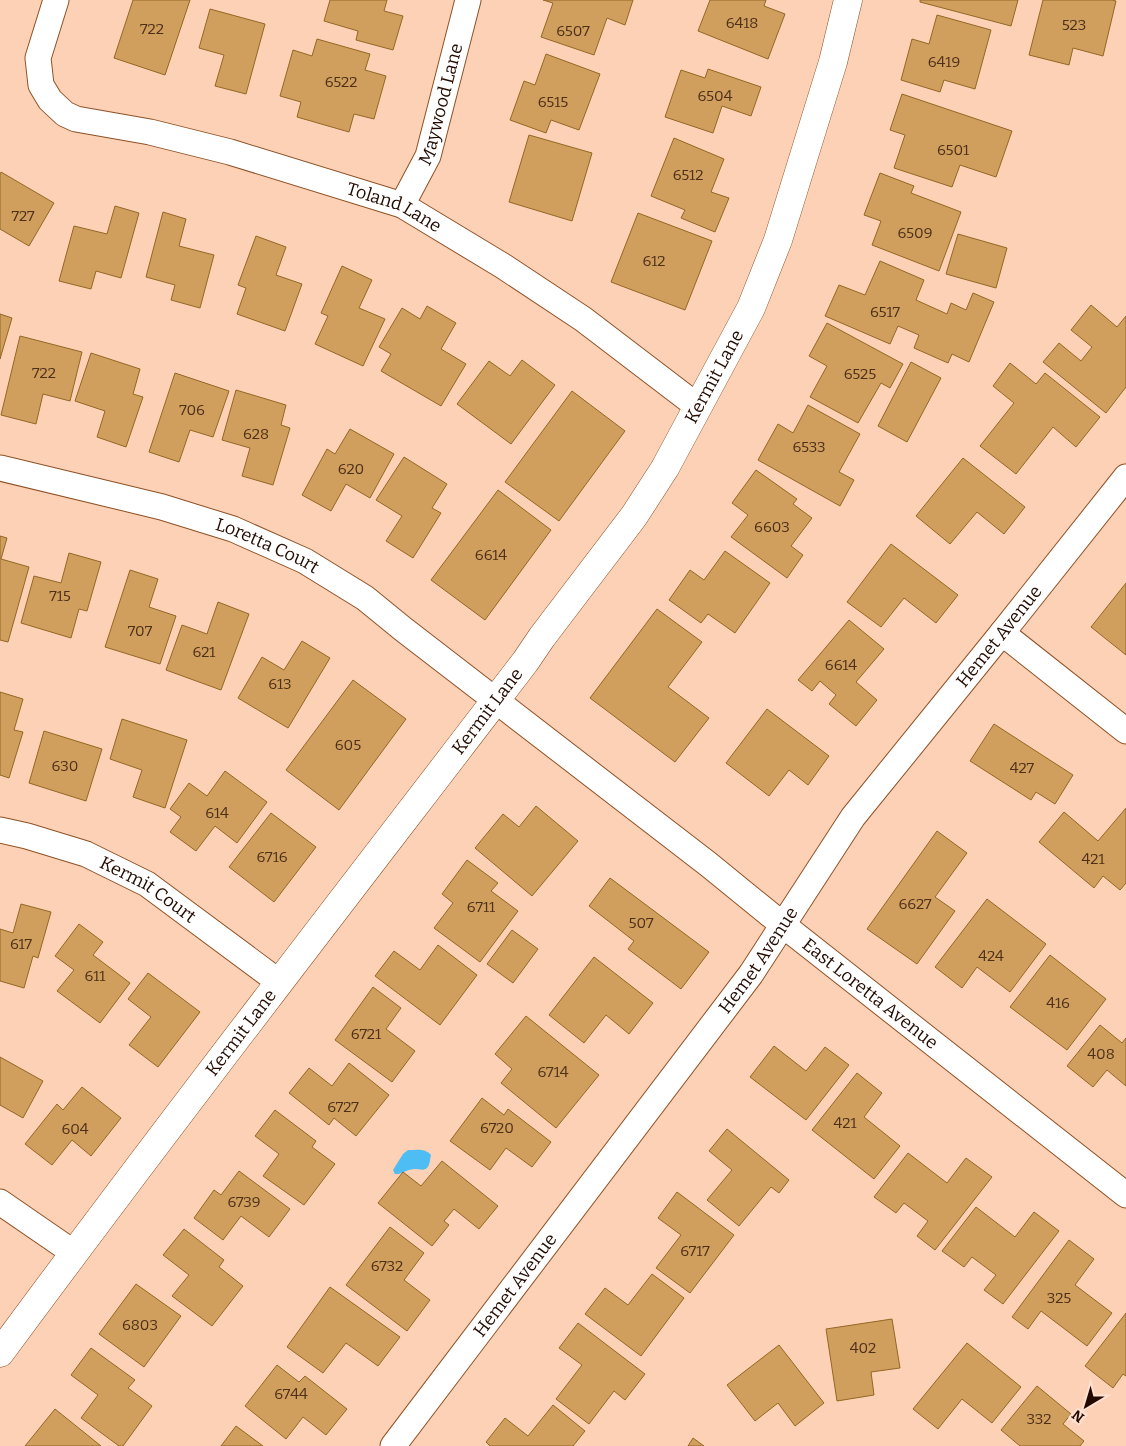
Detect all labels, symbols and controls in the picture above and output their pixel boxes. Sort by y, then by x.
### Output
house number: 6418 [726,14,758,32]
house number: 523 [1062,16,1086,34]
house number: 722 [140,20,164,38]
house number: 6507 [556,22,590,40]
street label: Maywood Lane [414,41,467,169]
house number: 6419 [928,53,960,71]
house number: 6522 [325,73,357,91]
house number: 6504 [698,87,733,105]
house number: 6515 [538,93,568,111]
house number: 6501 [937,141,969,159]
house number: 6512 [673,166,703,184]
street label: Toland Lane [344,178,445,237]
house number: 727 [12,207,35,225]
house number: 6509 [898,224,932,242]
house number: 612 [643,252,665,270]
house number: 6517 [870,303,900,321]
street label: Kermit Lane [680,326,748,427]
house number: 722 [32,364,56,382]
house number: 6525 [844,365,876,383]
house number: 706 [179,401,205,419]
house number: 628 [243,425,269,443]
house number: 6533 [792,438,826,456]
house number: 620 [338,460,364,478]
street label: Loretta Court [213,513,324,578]
house number: 6603 [754,518,790,536]
house number: 6614 [475,546,507,564]
street label: Hemet Avenue [952,581,1047,692]
house number: 715 [49,587,71,605]
house number: 707 [128,622,153,640]
house number: 621 [193,643,215,661]
house number: 6614 [825,656,857,674]
street label: Kermit Lane [447,663,527,759]
house number: 613 [268,675,292,693]
house number: 605 [335,736,361,754]
house number: 630 [52,757,78,775]
house number: 427 [1010,759,1035,777]
house number: 614 [205,804,229,822]
house number: 6716 [256,848,288,866]
house number: 421 [1081,850,1105,868]
street label: Kermit Court [96,852,201,928]
house number: 6627 [898,895,932,913]
house number: 6711 [467,898,495,916]
street label: Hemet Avenue [714,903,803,1018]
house number: 507 [628,914,654,932]
street label: East Loretta Avenue [798,933,943,1054]
house number: 617 [10,935,33,953]
house number: 424 [978,947,1004,965]
house number: 611 [85,967,105,985]
street label: Kermit Lane [201,985,281,1080]
house number: 416 [1046,994,1070,1012]
house number: 6721 [351,1025,381,1043]
house number: 408 [1087,1045,1115,1063]
house number: 6714 [537,1063,569,1081]
house number: 6727 [327,1098,359,1116]
house number: 421 [833,1114,857,1132]
house number: 6720 [480,1119,514,1137]
house number: 604 [61,1120,89,1138]
house number: 6739 [227,1193,261,1211]
street label: Hemet Avenue [469,1229,561,1341]
house number: 6717 [680,1242,710,1260]
house number: 6732 [371,1257,403,1275]
house number: 325 [1047,1289,1071,1307]
house number: 6803 [122,1316,158,1334]
house number: 402 [850,1339,876,1357]
north arrow [1061,1381,1111,1431]
house number: 6744 [274,1385,308,1403]
text: N [1069,1406,1088,1426]
house number: 332 [1027,1410,1052,1428]

